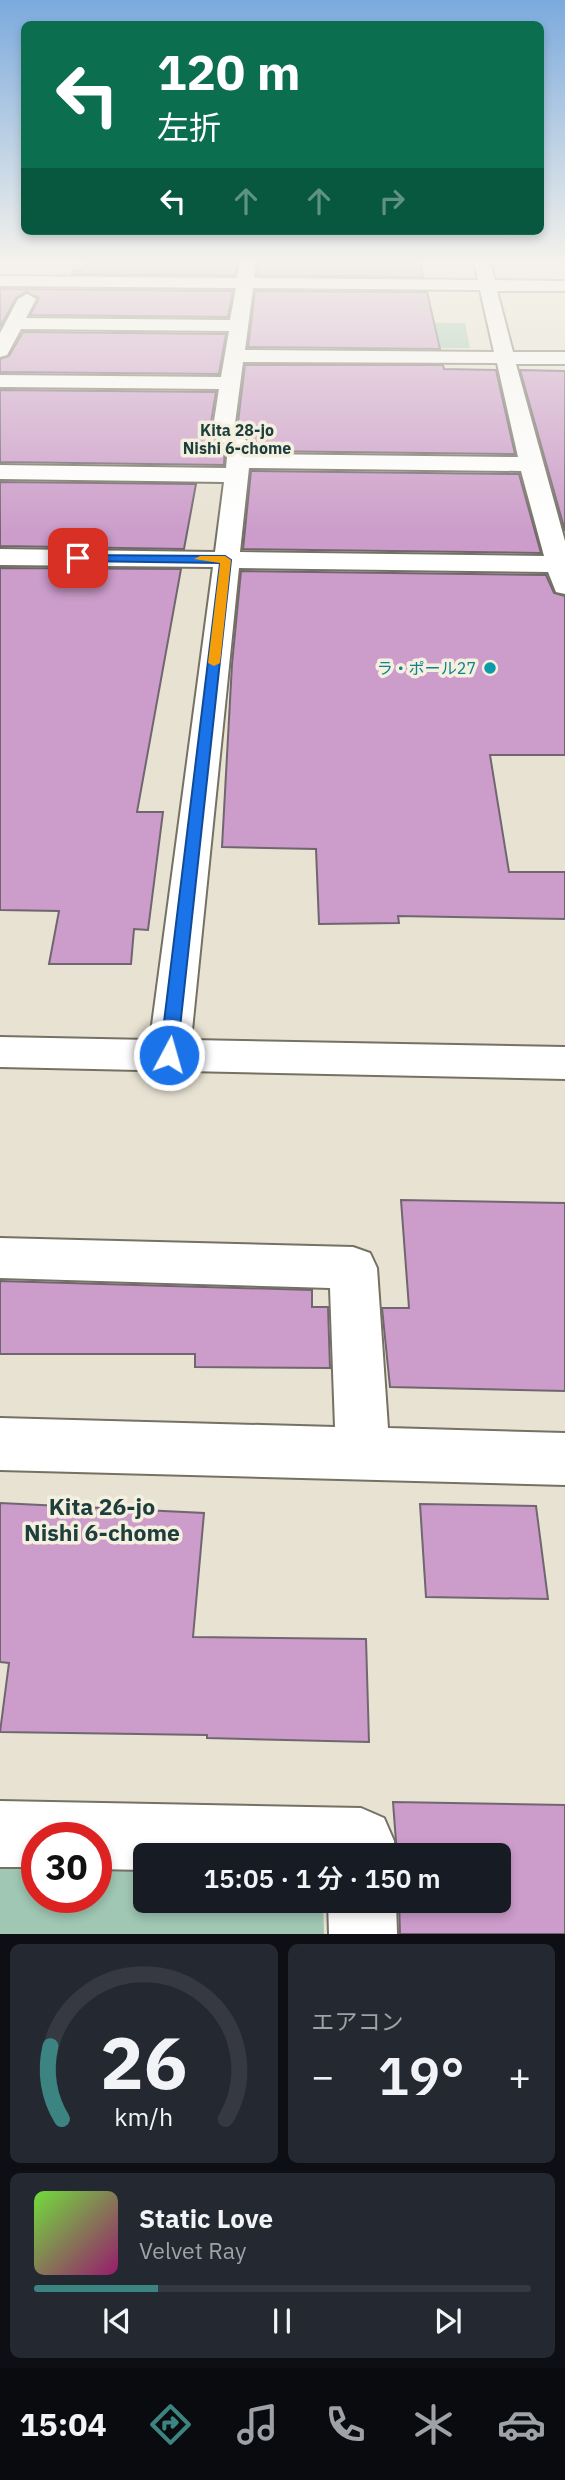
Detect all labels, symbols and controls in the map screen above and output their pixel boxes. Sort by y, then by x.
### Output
text: 120 m [157,40,301,103]
icon: left [42,49,133,140]
text: 左折 [157,106,221,148]
icon: left [154,182,192,220]
icon: ahead [227,182,265,220]
icon: ahead [300,182,338,220]
icon: right [373,182,411,220]
district label: Kita 28-jo Nishi 6-chome [183,420,291,458]
pin [48,528,108,588]
icon: arrive [59,539,97,577]
place label: ラ・ポール27 [377,658,476,678]
marker: ラ・ポール27 [482,660,498,676]
position arrow [132,1018,206,1092]
district label: Kita 26-jo Nishi 6-chome [24,1491,180,1547]
speed limit sign: 30 [21,1822,112,1913]
text: 15:05 · 1 分 · 150 m [203,1861,441,1895]
text: エアコン [312,2006,404,2036]
text: 26 [100,2015,187,2110]
text: 19° [378,2042,465,2109]
text: − [312,2051,334,2100]
text: + [508,2051,531,2100]
text: km/h [114,2100,173,2133]
text: Static Love [139,2201,273,2235]
text: Velvet Ray [139,2235,246,2265]
icon: previous [98,2302,136,2340]
icon: pause [263,2302,301,2340]
icon: next [429,2302,467,2340]
icon: directions [146,2400,195,2449]
icon: music [233,2400,282,2449]
icon: phone [321,2400,370,2449]
icon: climate [409,2400,458,2449]
icon: car [497,2400,546,2449]
text: 15:04 [19,2403,107,2445]

